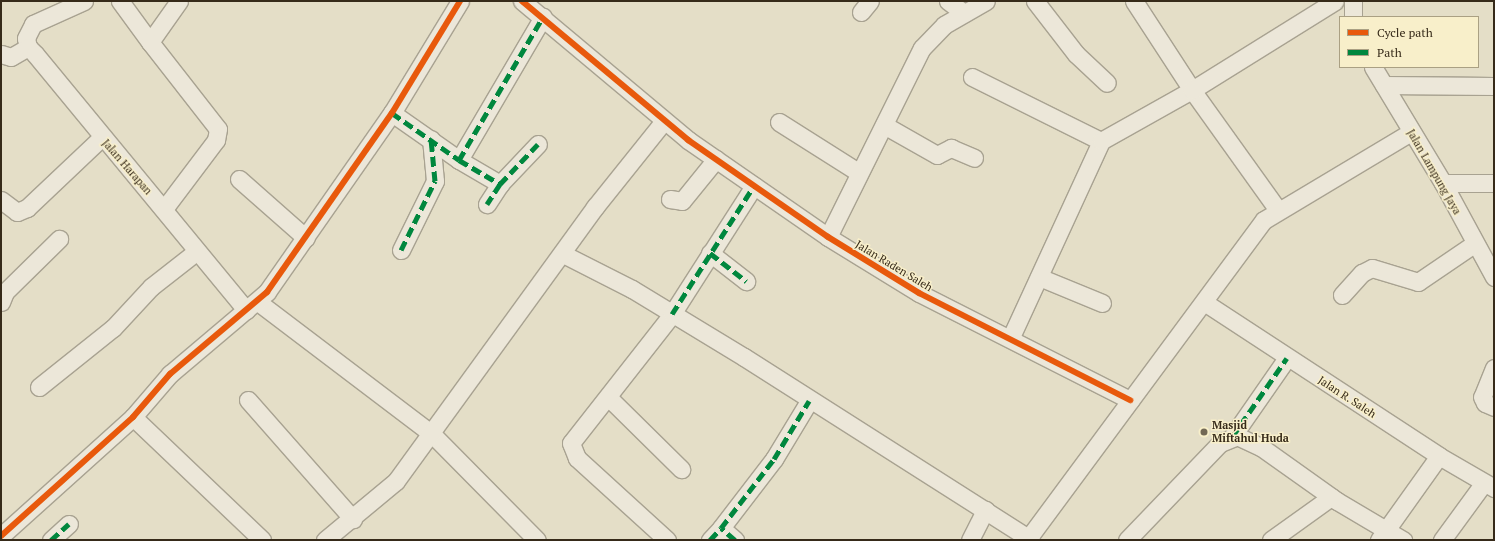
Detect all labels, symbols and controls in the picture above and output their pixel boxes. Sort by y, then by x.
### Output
legend [1339,16,1479,68]
text: Cycle path [1377,25,1433,40]
text: Path [1377,45,1402,60]
street label: Jalan Lampung Jaya [1404,127,1464,217]
street label: Jalan Harapan [99,137,155,197]
street label: Jalan Raden Saleh [853,238,935,294]
street label: Jalan R. Saleh [1315,373,1379,421]
place label: Masjid Miftahul Huda [1212,419,1289,445]
marker: Masjid Miftahul Huda [1199,427,1209,437]

